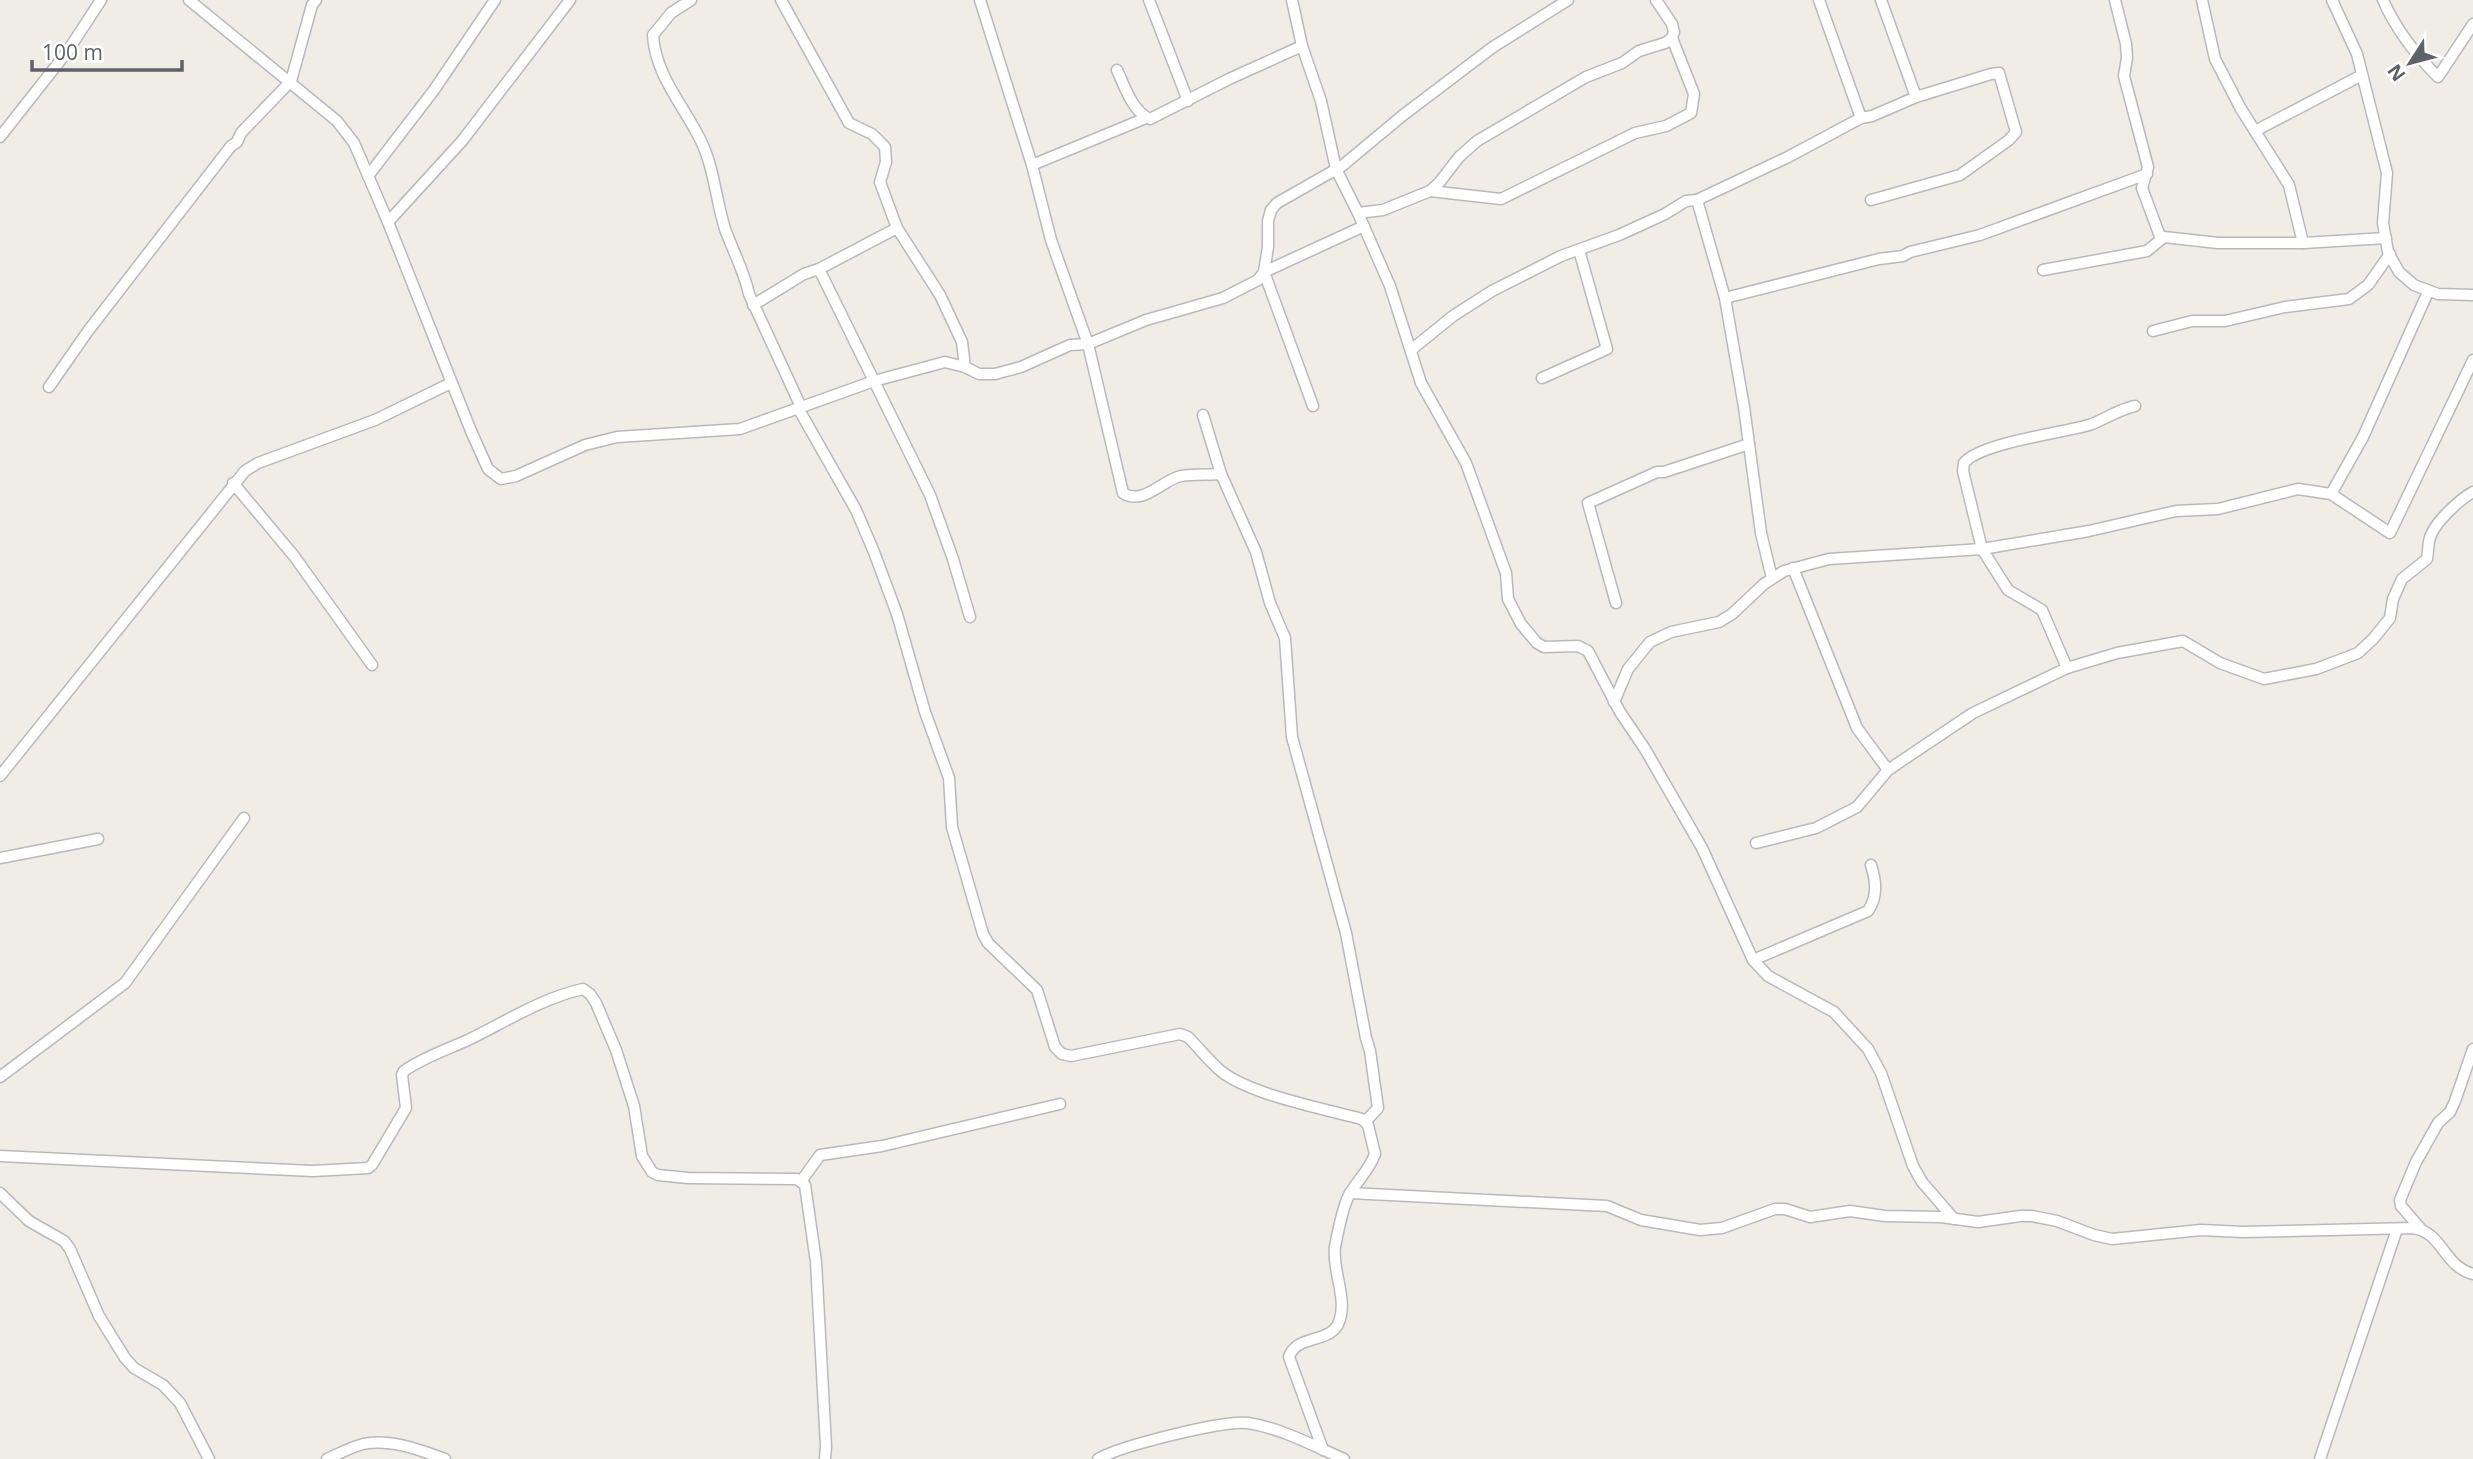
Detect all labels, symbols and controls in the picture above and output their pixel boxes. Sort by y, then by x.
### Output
scale bar [32,28,182,72]
north arrow [2375,28,2445,98]
text: 100 m [42,38,103,66]
text: N [2381,59,2411,87]

